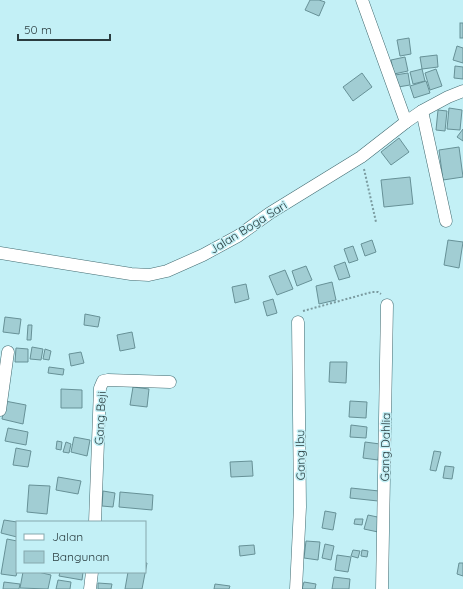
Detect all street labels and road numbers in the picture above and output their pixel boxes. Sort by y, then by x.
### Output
street label: Jalan Boga Sari [206,197,290,257]
street label: Gang Beji [91,391,109,445]
street label: Gang Dahlia [377,412,393,482]
street label: Gang Ibu [292,430,308,480]

